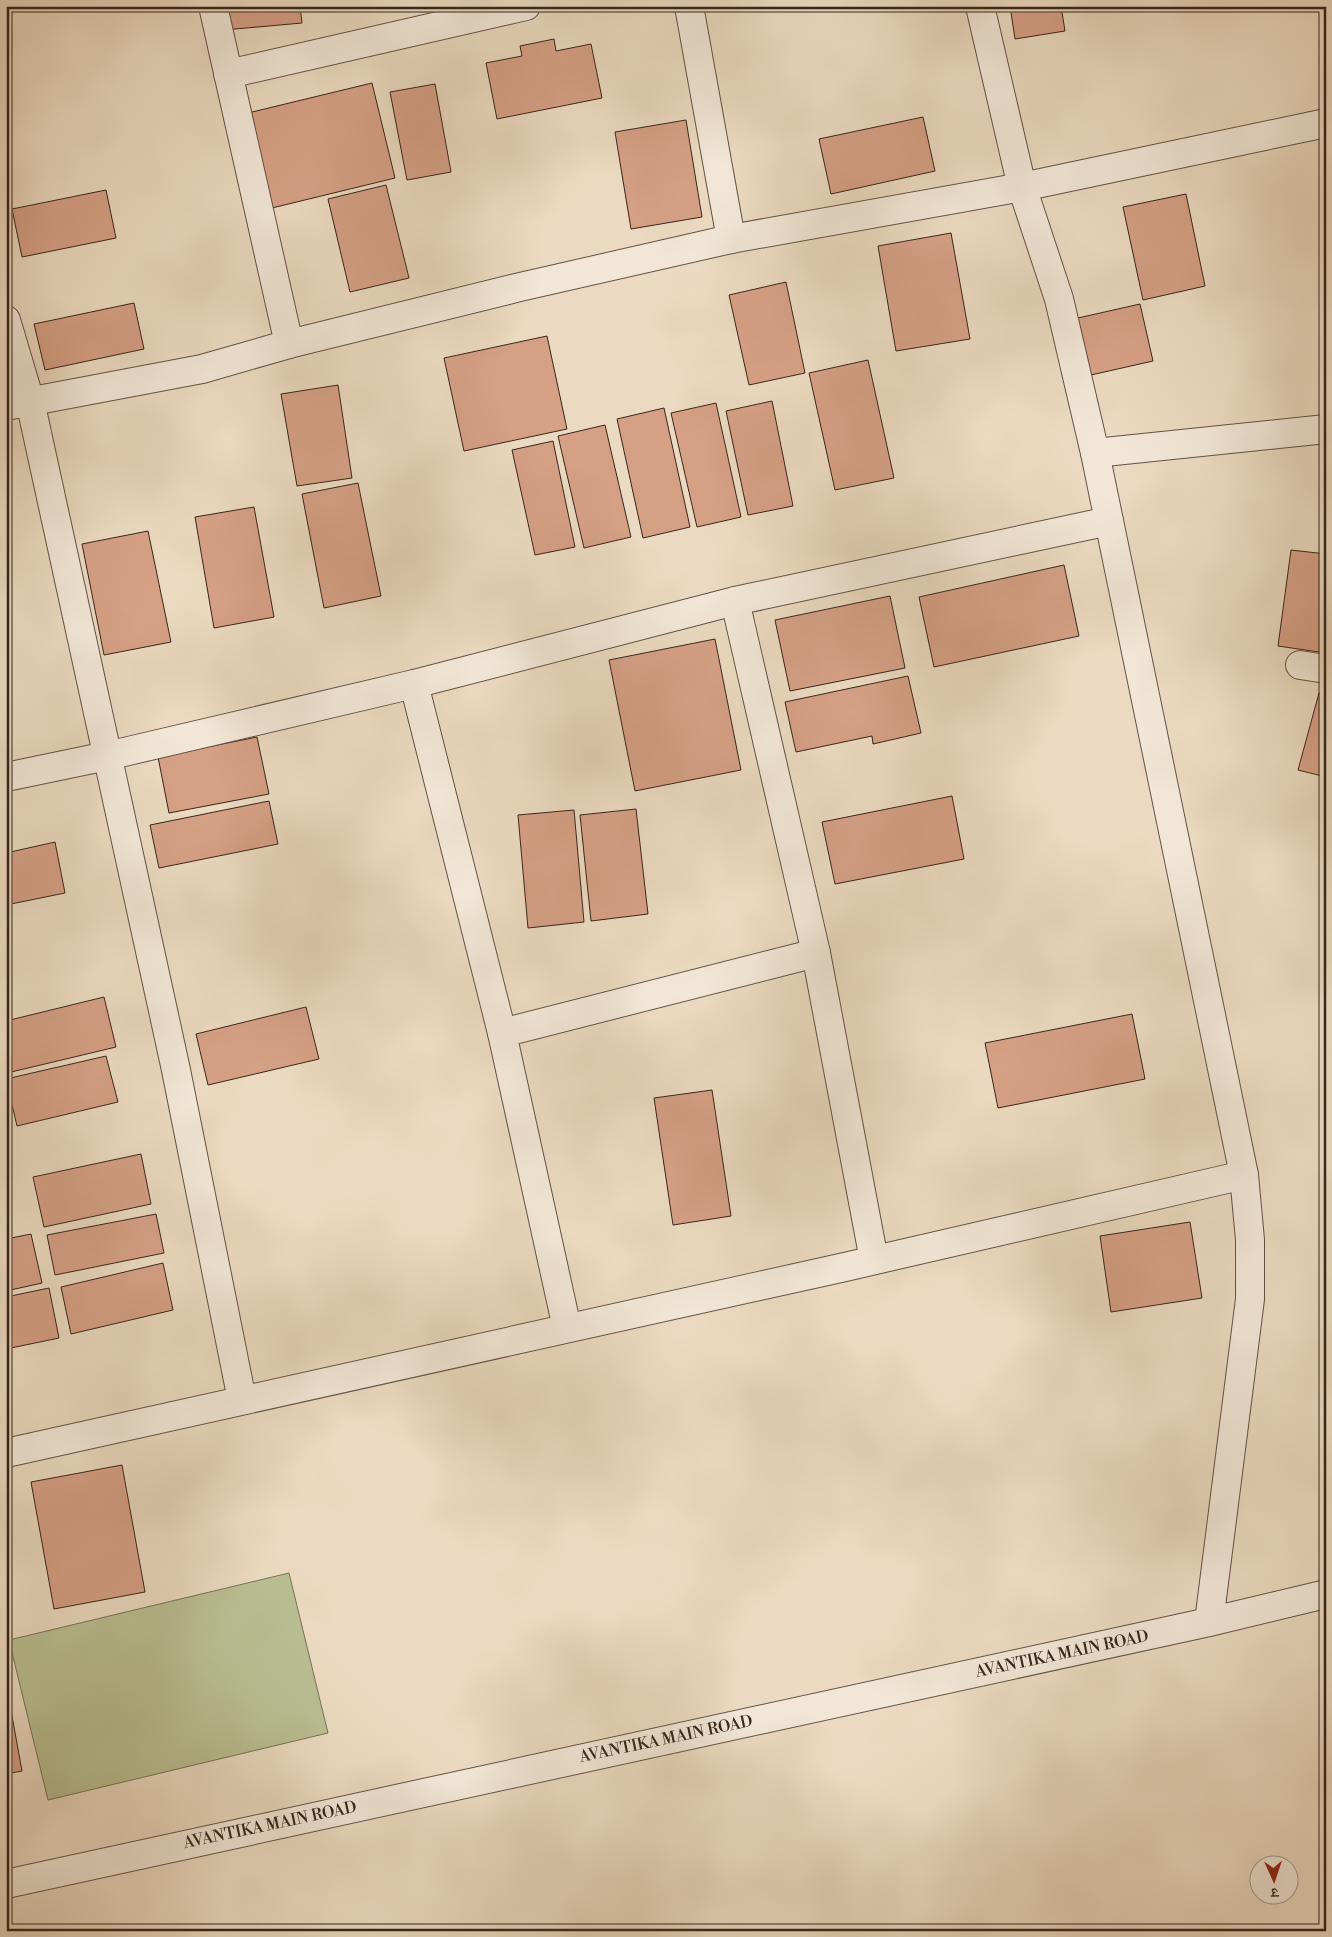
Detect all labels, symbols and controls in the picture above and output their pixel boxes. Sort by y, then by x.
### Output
street label: AVANTIKA MAIN ROAD [972,1626,1151,1682]
street label: AVANTIKA MAIN ROAD [576,1711,755,1767]
street label: AVANTIKA MAIN ROAD [180,1797,359,1853]
north arrow [1250,1854,1300,1904]
text: उ [1270,1883,1280,1901]

